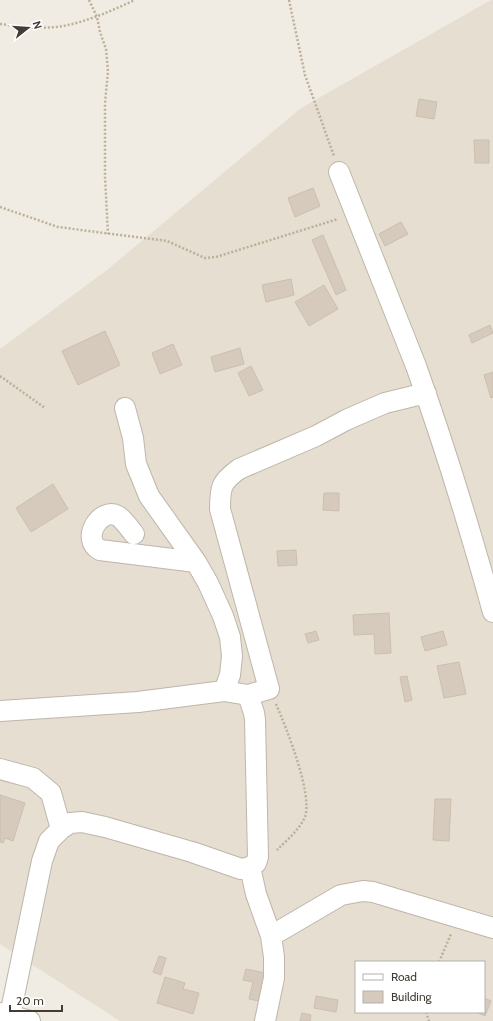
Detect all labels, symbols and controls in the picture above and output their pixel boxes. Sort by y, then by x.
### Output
north arrow [8,8,48,48]
text: N [30,19,45,31]
legend [355,961,485,1013]
text: Road [391,969,417,984]
scale bar [10,987,62,1013]
text: Building [391,989,433,1004]
text: 20 m [16,993,44,1008]

